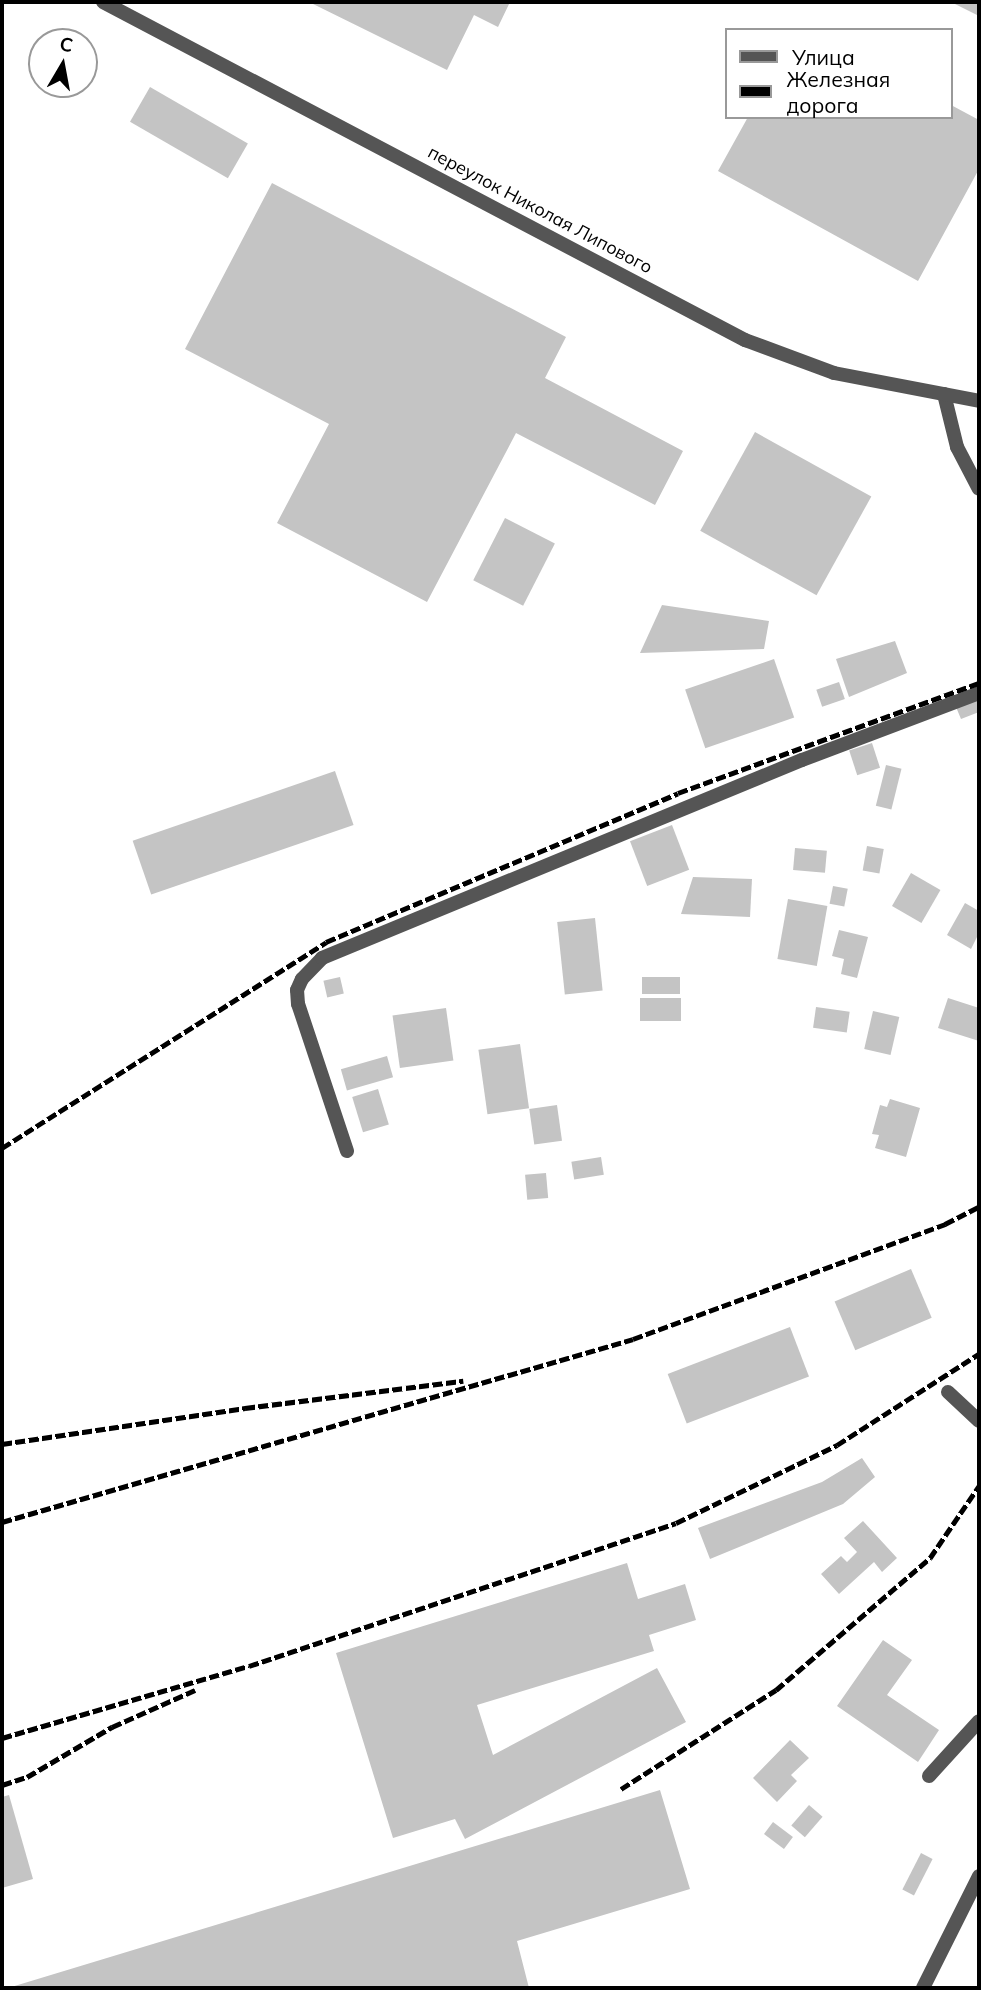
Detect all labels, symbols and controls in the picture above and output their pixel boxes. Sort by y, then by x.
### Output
north arrow [28,28,98,98]
legend [726,28,953,119]
text: С [58,31,75,57]
text: Улица [792,44,855,70]
text: Железная дорога [786,66,890,118]
street label: переулок Николая Липового [424,141,656,279]

